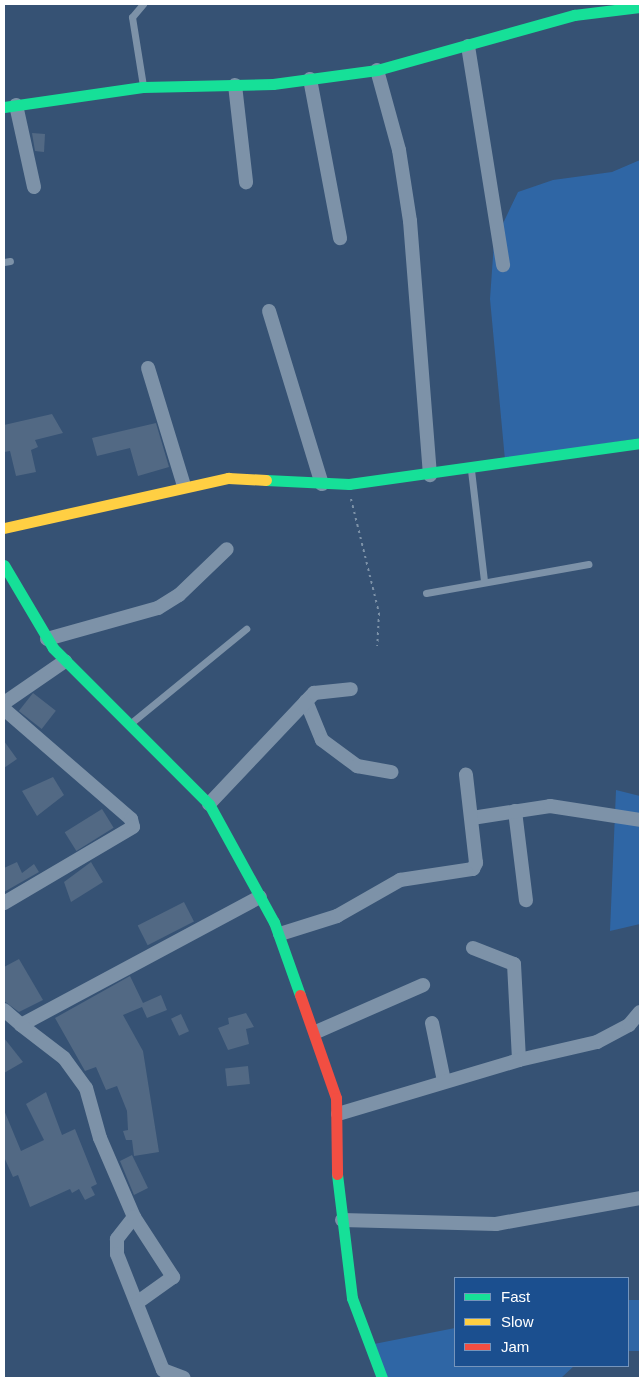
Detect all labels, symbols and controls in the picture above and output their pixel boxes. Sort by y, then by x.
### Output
legend [454,1277,629,1367]
text: Fast [501,1288,530,1305]
text: Slow [501,1313,534,1330]
text: Jam [501,1338,529,1355]

